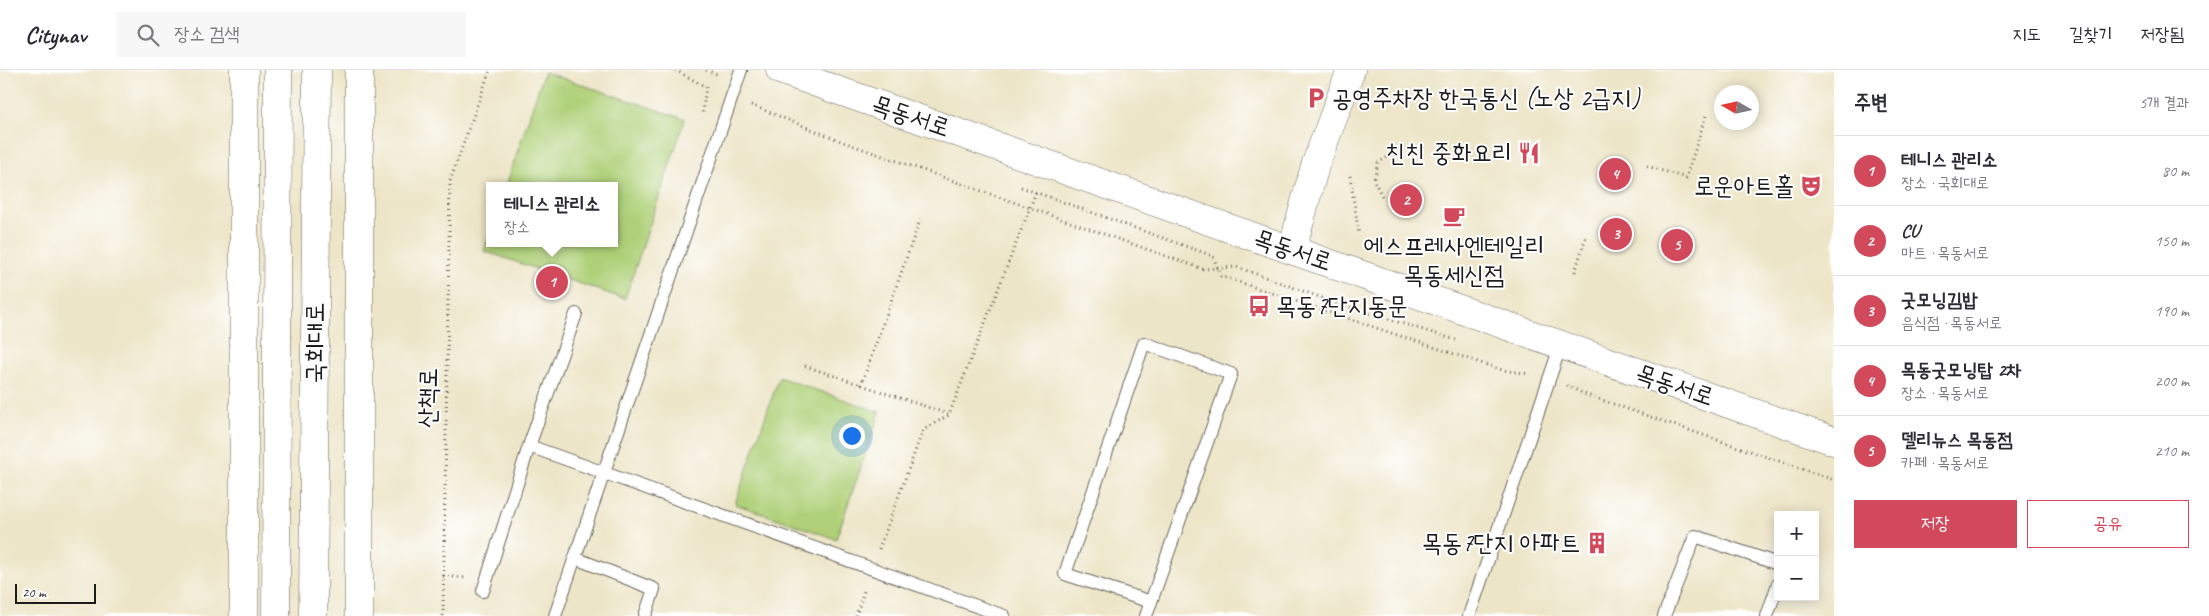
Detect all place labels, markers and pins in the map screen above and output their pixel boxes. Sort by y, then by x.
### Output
place label: 공영주차장 한국통신 (노상 2급지) [1332,82,1641,114]
parking icon: 공영주차장 한국통신 (노상 2급지) [1303,85,1329,111]
place label: 친친 중화요리 [1385,137,1512,169]
restaurant icon: 친친 중화요리 [1516,140,1542,166]
pin: 4 [1599,155,1631,193]
place label: 로운아트홀 [1693,170,1794,202]
theatre icon: 로운아트홀 [1798,173,1824,199]
pin: 2 [1390,181,1422,219]
cafe icon: 에스프레사엔테일리 목동세신점 [1441,203,1467,229]
pin: 3 [1600,215,1632,253]
pin: 5 [1661,226,1693,264]
place label: 에스프레사엔테일리 목동세신점 [1363,230,1545,291]
pin: 1 [536,263,568,301]
place label: 목동7단지동문 [1276,290,1408,322]
bus stop icon: 목동7단지동문 [1246,293,1272,319]
place label: 목동7단지 아파트 [1422,527,1580,559]
building icon: 목동7단지 아파트 [1584,530,1610,556]

